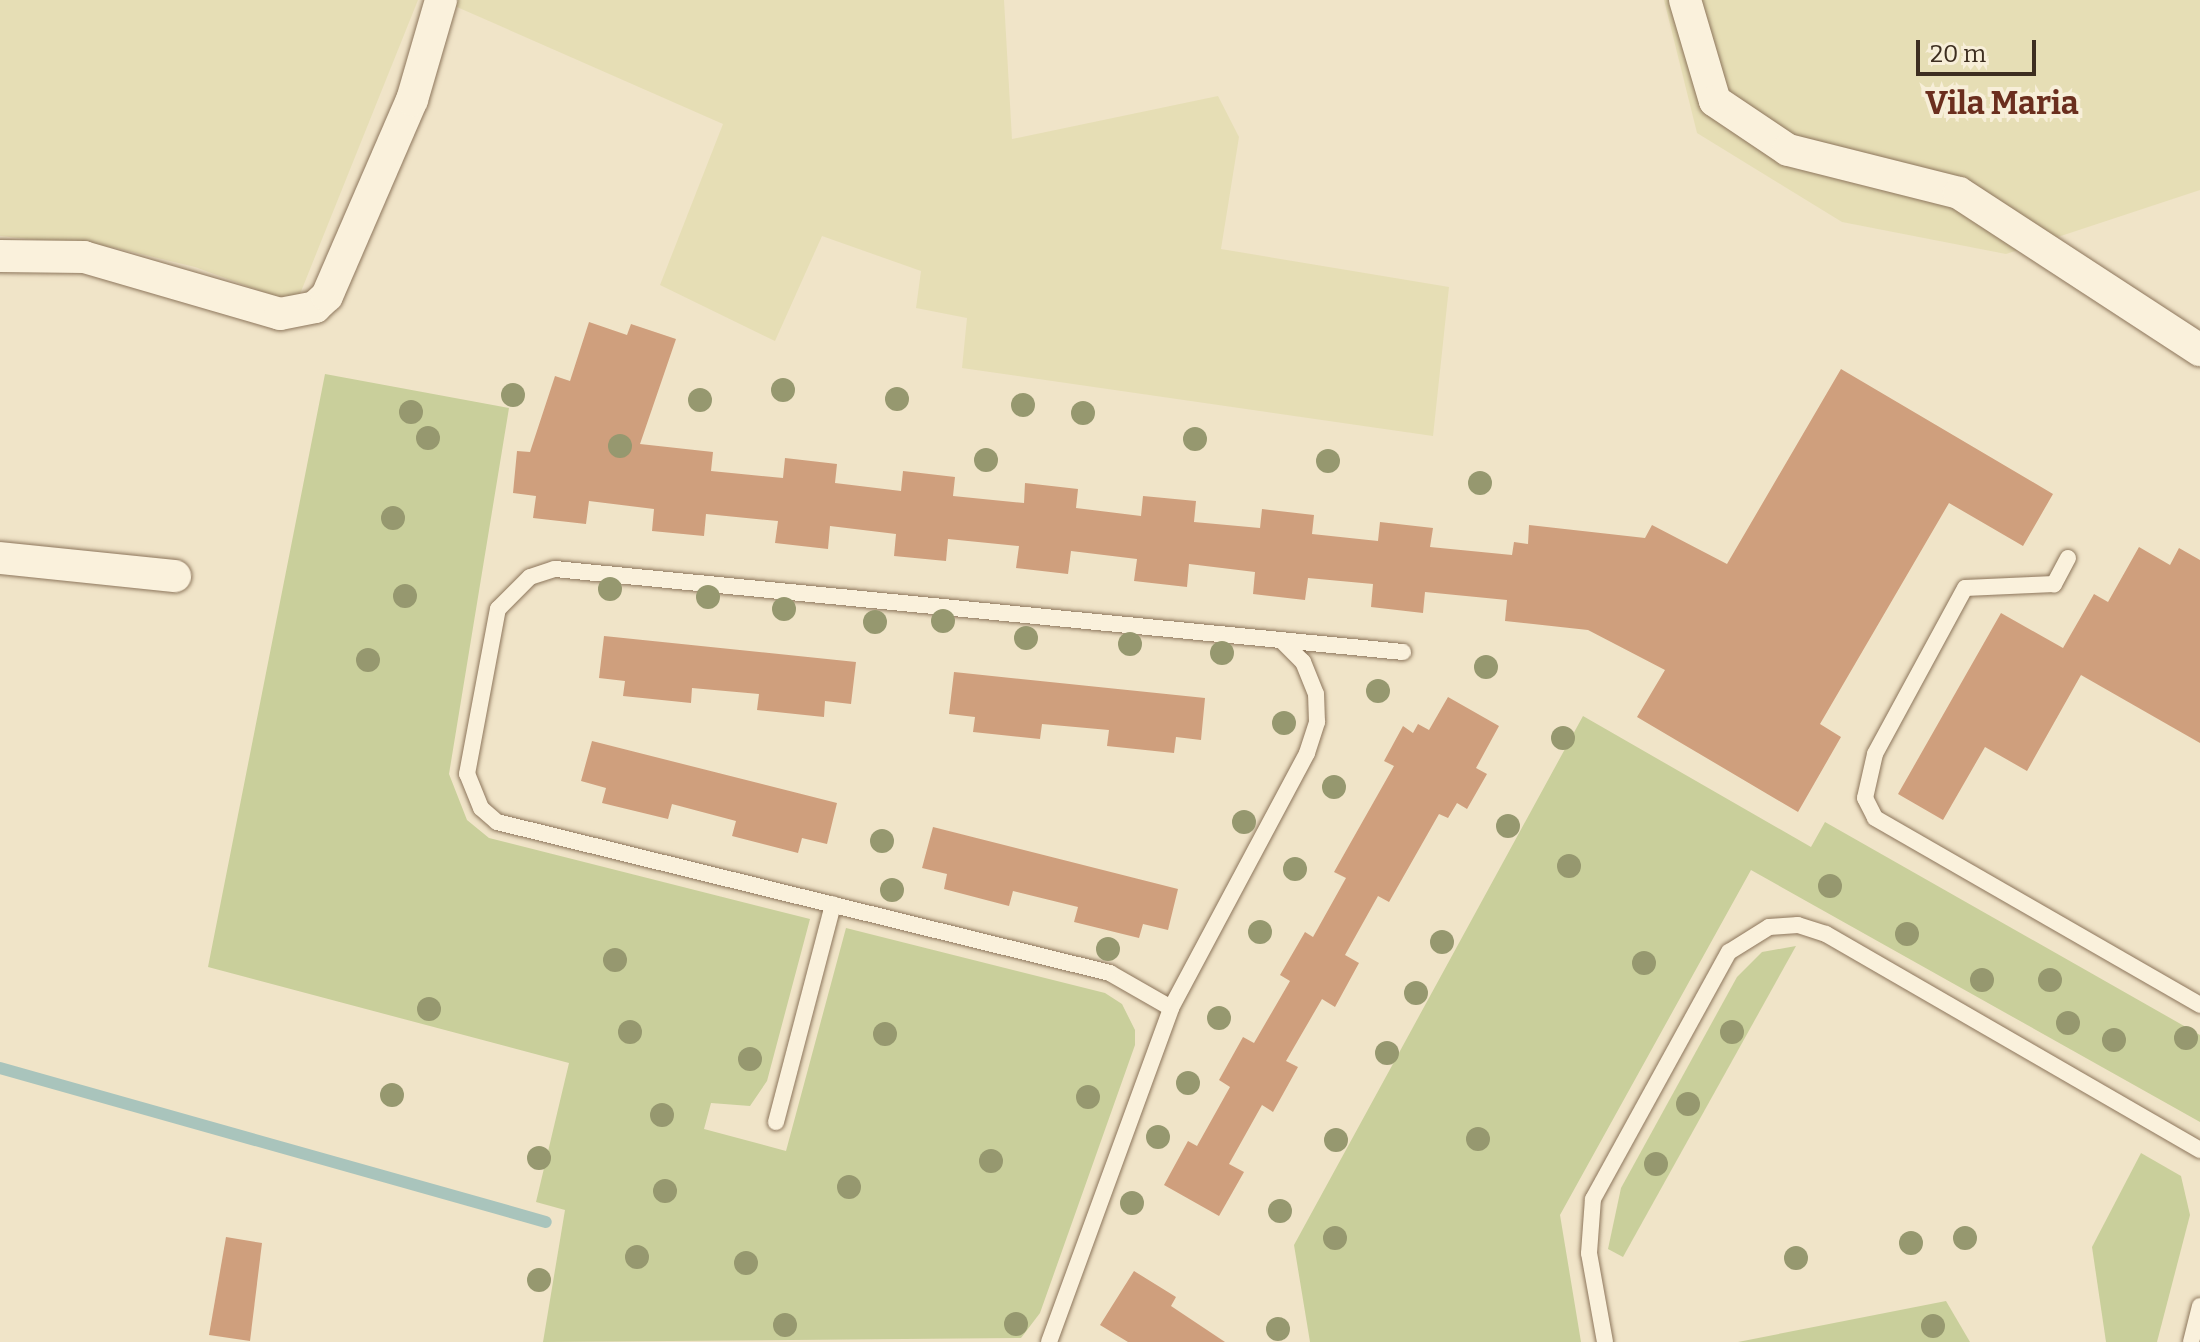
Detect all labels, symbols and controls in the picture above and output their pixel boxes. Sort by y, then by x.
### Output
scale bar [1920,24,2040,74]
text: 20 m [1930,40,1986,68]
district label: Vila Maria [1925,84,2079,122]

